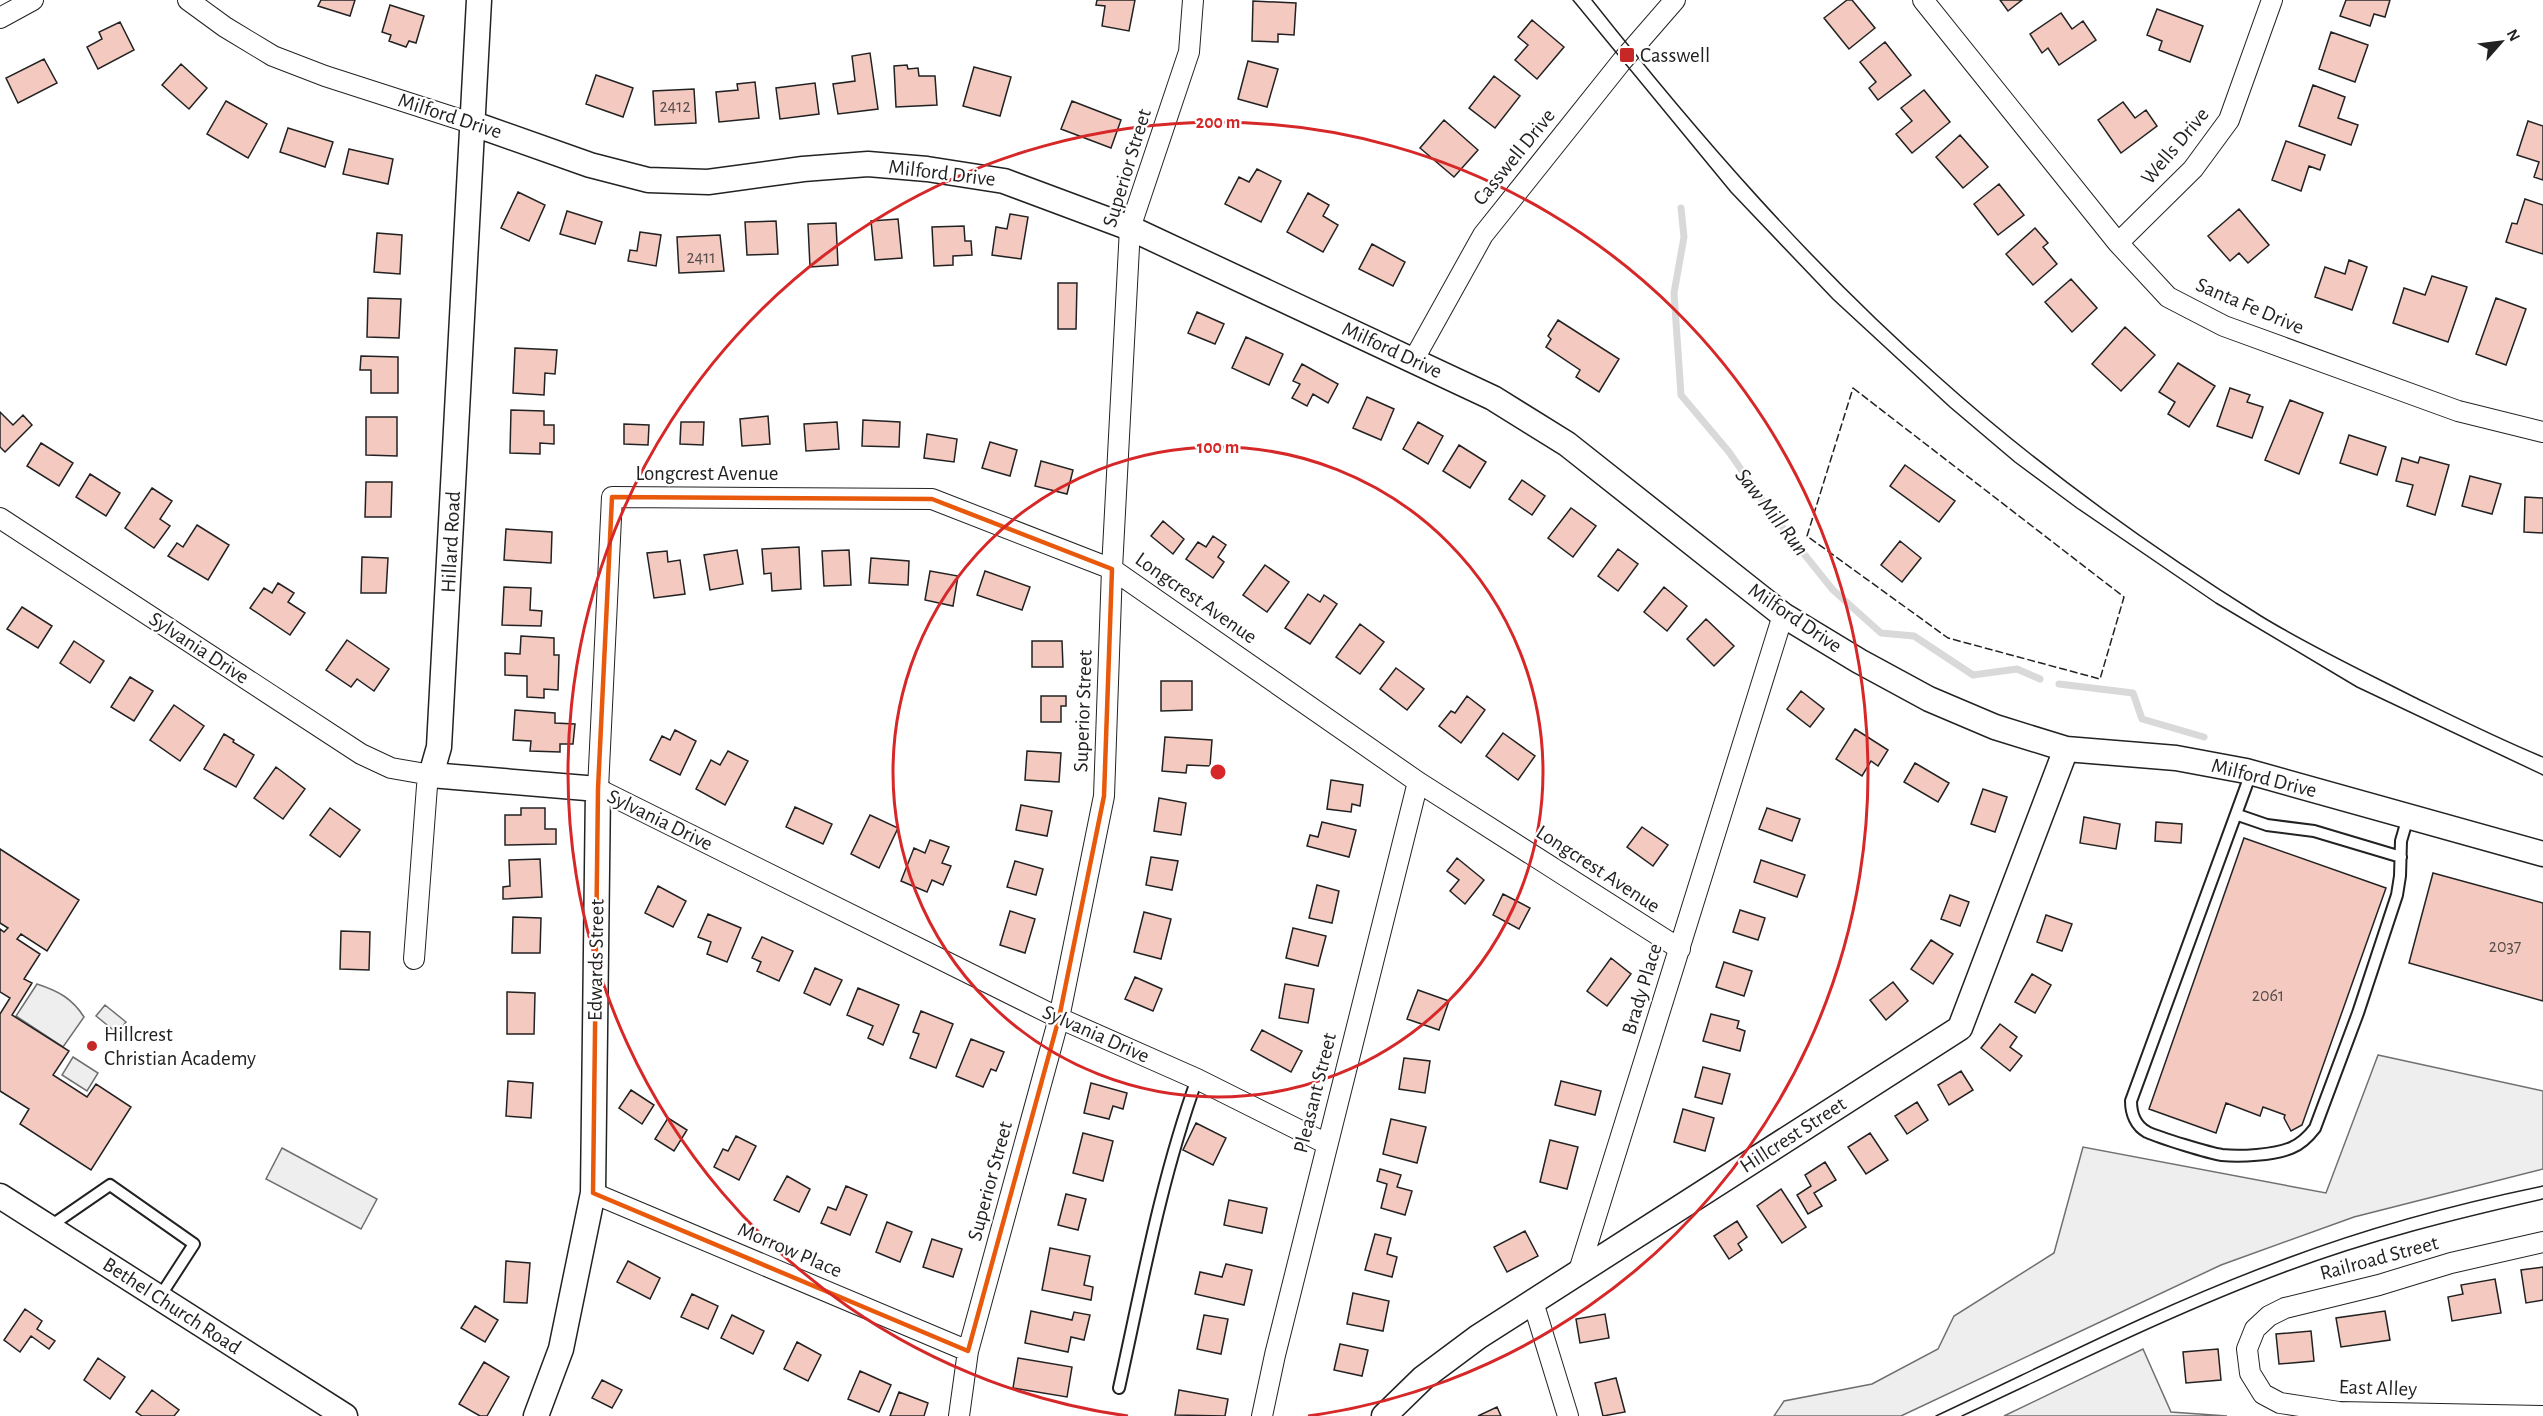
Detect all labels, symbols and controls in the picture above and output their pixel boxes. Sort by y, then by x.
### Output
north arrow [2471,12,2531,72]
text: N [2504,27,2523,44]
place label: Casswell [1640,45,1710,66]
marker: Casswell [1618,46,1636,64]
street label: Milford Drive [396,89,504,143]
house number: 2412 [659,98,691,116]
street label: Wells Drive [2137,104,2213,188]
street label: Casswell Drive [1469,105,1559,209]
street label: Superior Street [1099,106,1155,230]
text: 200 m [1196,114,1240,132]
street label: Milford Drive [887,156,997,190]
house number: 2411 [686,249,716,267]
street label: Santa Fe Drive [2193,274,2307,338]
street label: Milford Drive [1339,318,1445,382]
text: 100 m [1197,439,1239,457]
street label: Longcrest Avenue [635,463,779,484]
water label: Saw Mill Run [1731,464,1813,560]
street label: Hillard Road [438,490,464,594]
street label: Longcrest Avenue [1131,548,1261,648]
street label: Milford Drive [1744,579,1846,657]
street label: Sylvania Drive [145,608,253,688]
street label: Superior Street [1070,649,1096,773]
street label: Milford Drive [2209,755,2319,801]
centre of rings [1208,762,1228,782]
street label: Sylvania Drive [604,785,716,855]
street label: Longcrest Avenue [1532,821,1664,917]
street label: Edwards Street [584,899,608,1021]
house number: 2037 [2489,938,2521,956]
street label: Brady Place [1618,941,1666,1037]
house number: 2061 [2252,987,2284,1005]
street label: Sylvania Drive [1039,1001,1153,1067]
place label: Hillcrest Christian Academy [104,1024,256,1069]
street label: Pleasant Street [1290,1030,1340,1155]
marker: Hillcrest Christian Academy [85,1039,99,1053]
street label: Hillcrest Street [1736,1093,1850,1177]
street label: Superior Street [964,1119,1016,1243]
street label: Morrow Place [735,1219,845,1281]
street label: Railroad Street [2317,1232,2441,1284]
street label: Bethel Church Road [99,1254,245,1358]
street label: East Alley [2338,1376,2418,1400]

